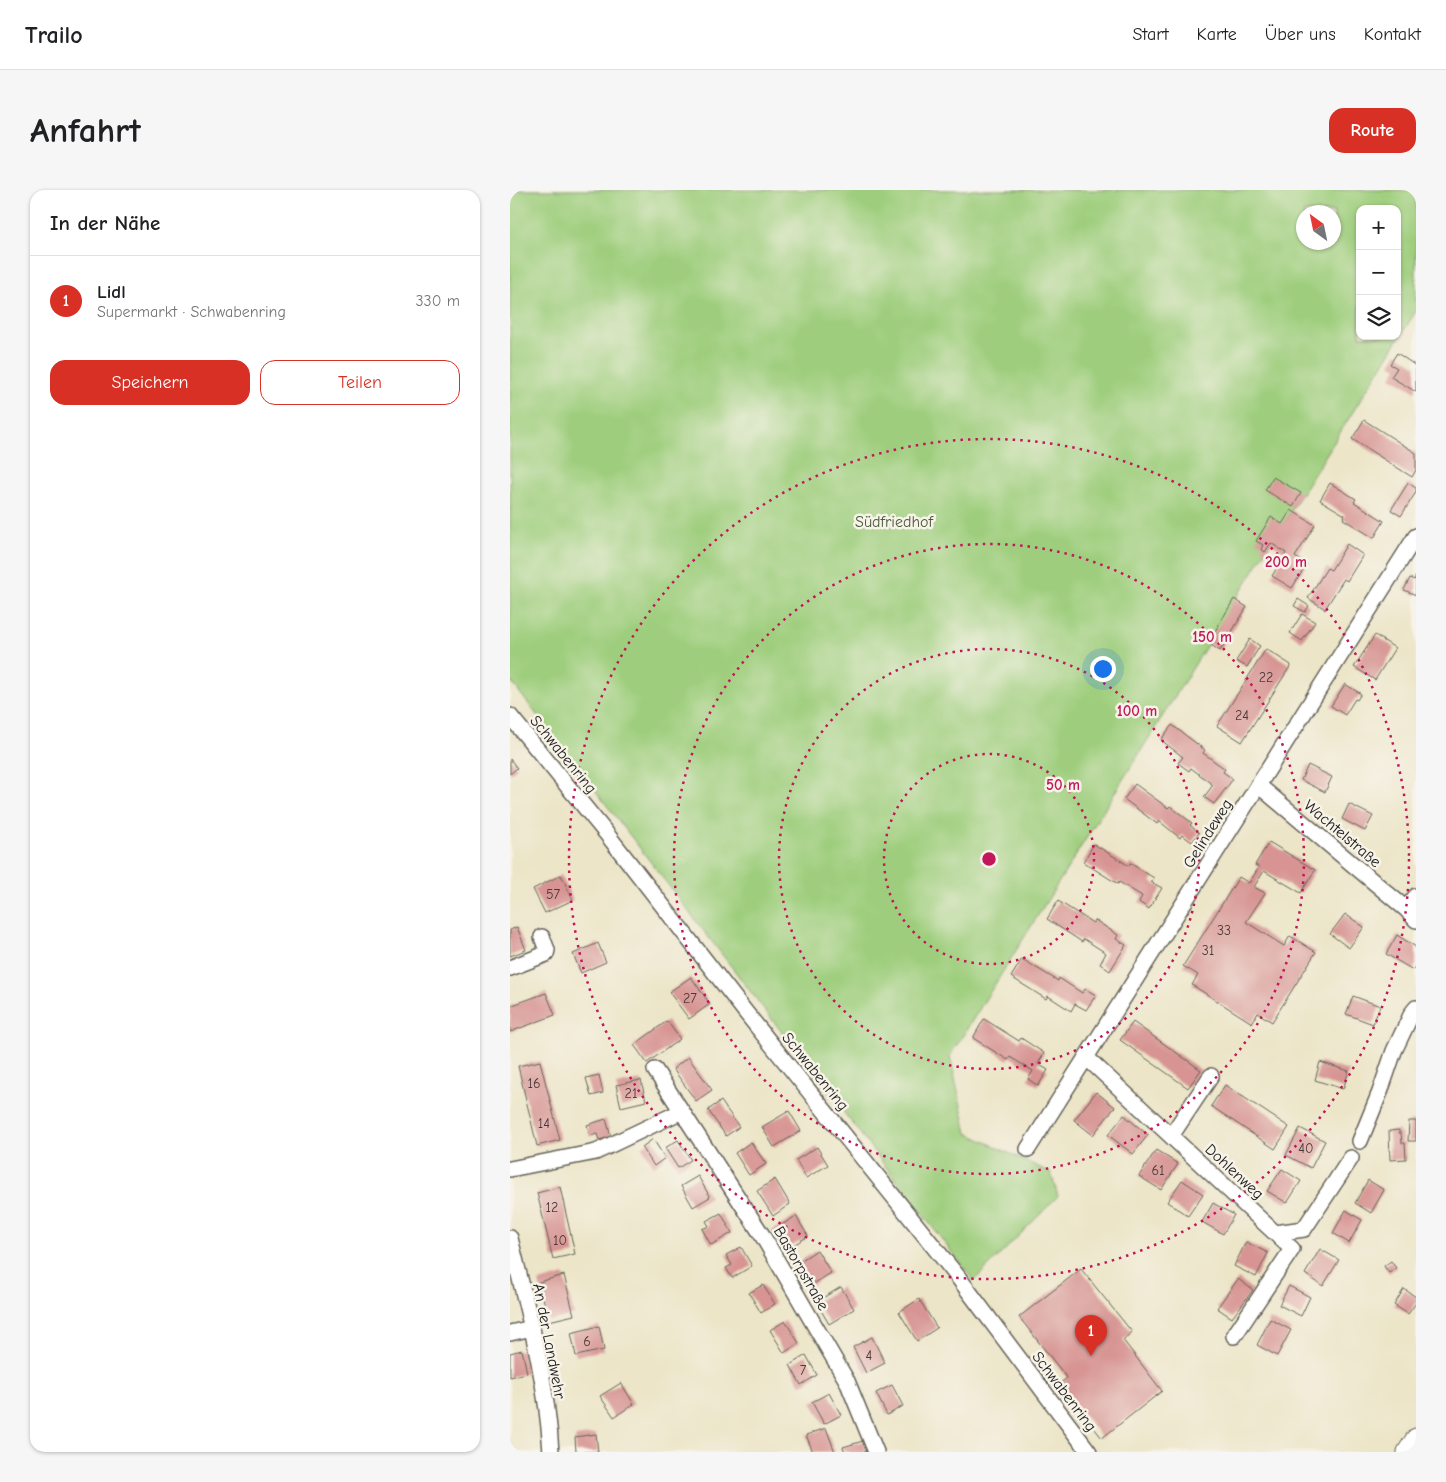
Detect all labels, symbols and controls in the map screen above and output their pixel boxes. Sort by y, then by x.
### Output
text: Trailo [25,21,83,49]
text: Start [1132,24,1169,45]
text: Karte [1197,24,1237,45]
text: Über uns [1265,24,1336,45]
text: Kontakt [1364,24,1421,45]
button: Route [1329,108,1416,153]
text: Anfahrt [30,110,141,151]
north arrow [1296,205,1341,250]
map controls [1356,205,1401,340]
button: + [1356,205,1401,250]
text: In der Nähe [50,211,160,235]
button: − [1356,250,1401,295]
text: Lidl [97,281,126,303]
text: 1 [63,292,69,310]
text: 330 m [415,292,460,310]
button: layers [1356,295,1401,340]
text: Supermarkt · Schwabenring [97,303,286,321]
button: Speichern [50,360,250,405]
button: Teilen [260,360,460,405]
park label: Südfriedhof [855,513,934,531]
text: 200 m [1265,553,1307,571]
text: 150 m [1192,628,1232,646]
your location [1090,656,1116,682]
house number: 22 [1259,669,1273,686]
text: 100 m [1117,702,1157,720]
house number: 24 [1235,707,1249,724]
street label: Schwabenring [526,712,600,797]
text: 50 m [1046,776,1080,794]
street label: Gelindeweg [1180,796,1236,871]
street label: Wachtelstraße [1300,796,1385,871]
centre of rings [980,850,998,868]
house number: 57 [546,886,560,903]
house number: 33 [1217,922,1231,939]
house number: 31 [1202,942,1214,959]
house number: 27 [683,990,697,1007]
street label: Schwabenring [778,1029,852,1114]
house number: 16 [527,1075,541,1092]
house number: 21 [625,1085,637,1102]
house number: 14 [538,1115,550,1132]
street label: Dohlenweg [1201,1140,1267,1203]
house number: 40 [1298,1140,1314,1157]
house number: 61 [1151,1162,1165,1179]
house number: 12 [546,1199,558,1216]
street label: Bastorpstraße [770,1223,832,1314]
house number: 10 [553,1232,567,1249]
street label: An der Landwehr [529,1282,569,1401]
pin: 1 [1075,1315,1107,1356]
house number: 6 [583,1333,591,1350]
house number: 4 [866,1347,873,1364]
street label: Schwabenring [1028,1348,1100,1435]
house number: 7 [800,1362,807,1379]

